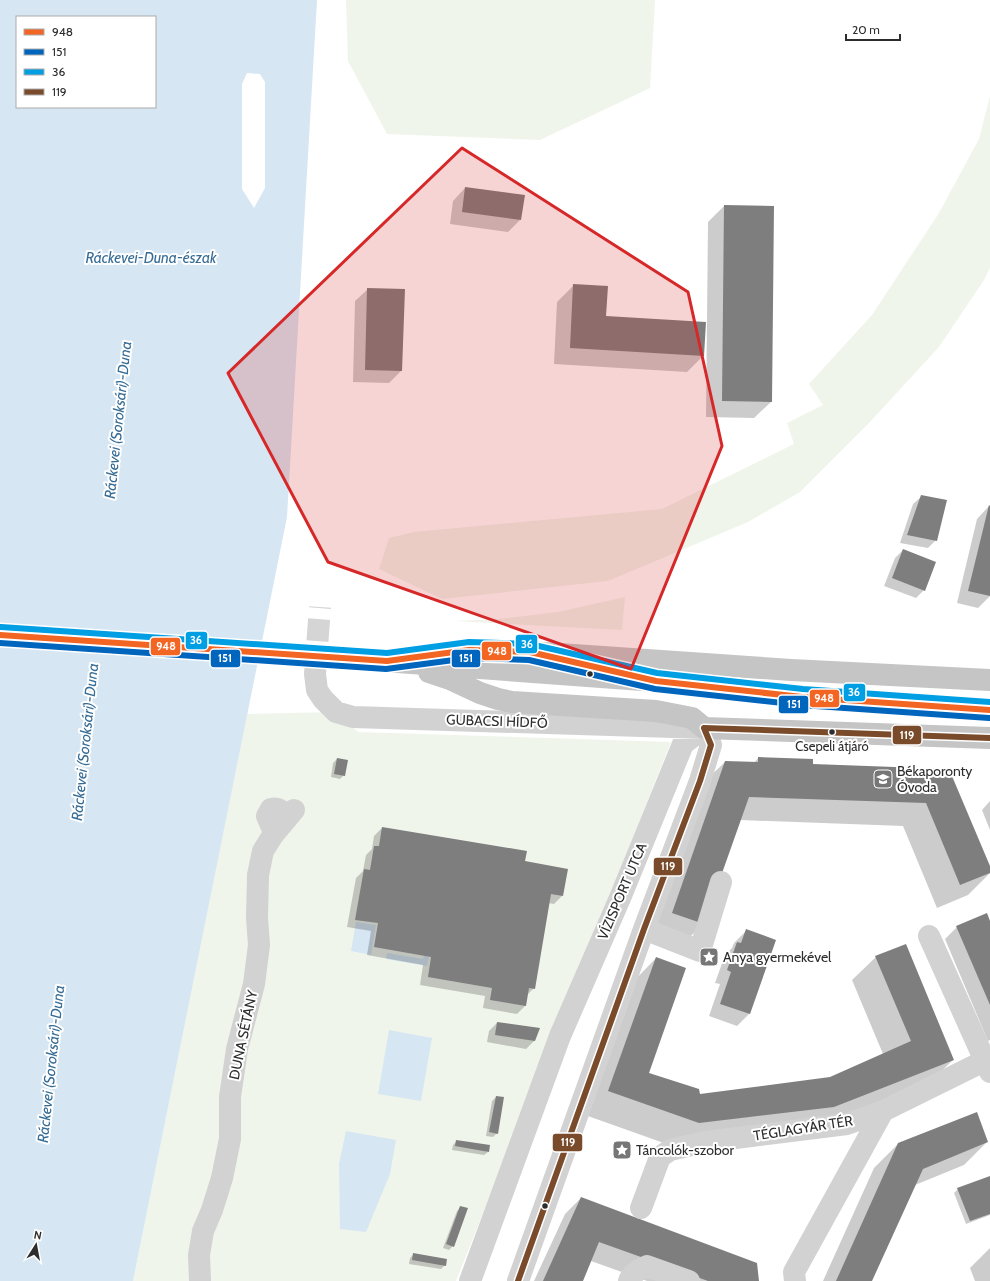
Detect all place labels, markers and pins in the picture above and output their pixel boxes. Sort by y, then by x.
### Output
unlabelled marker [585,669,595,679]
marker: Csepeli átjáró [827,727,837,737]
place label: Csepeli átjáró [795,738,869,755]
place label: Békaporonty Óvoda [897,762,972,796]
school or university icon: Békaporonty Óvoda [872,768,894,790]
place icon: Anya gyermekével [698,946,720,968]
place label: Anya gyermekével [723,948,832,966]
place icon: Táncolók-szobor [611,1139,633,1161]
place label: Táncolók-szobor [636,1141,734,1159]
unlabelled marker [540,1201,550,1211]

